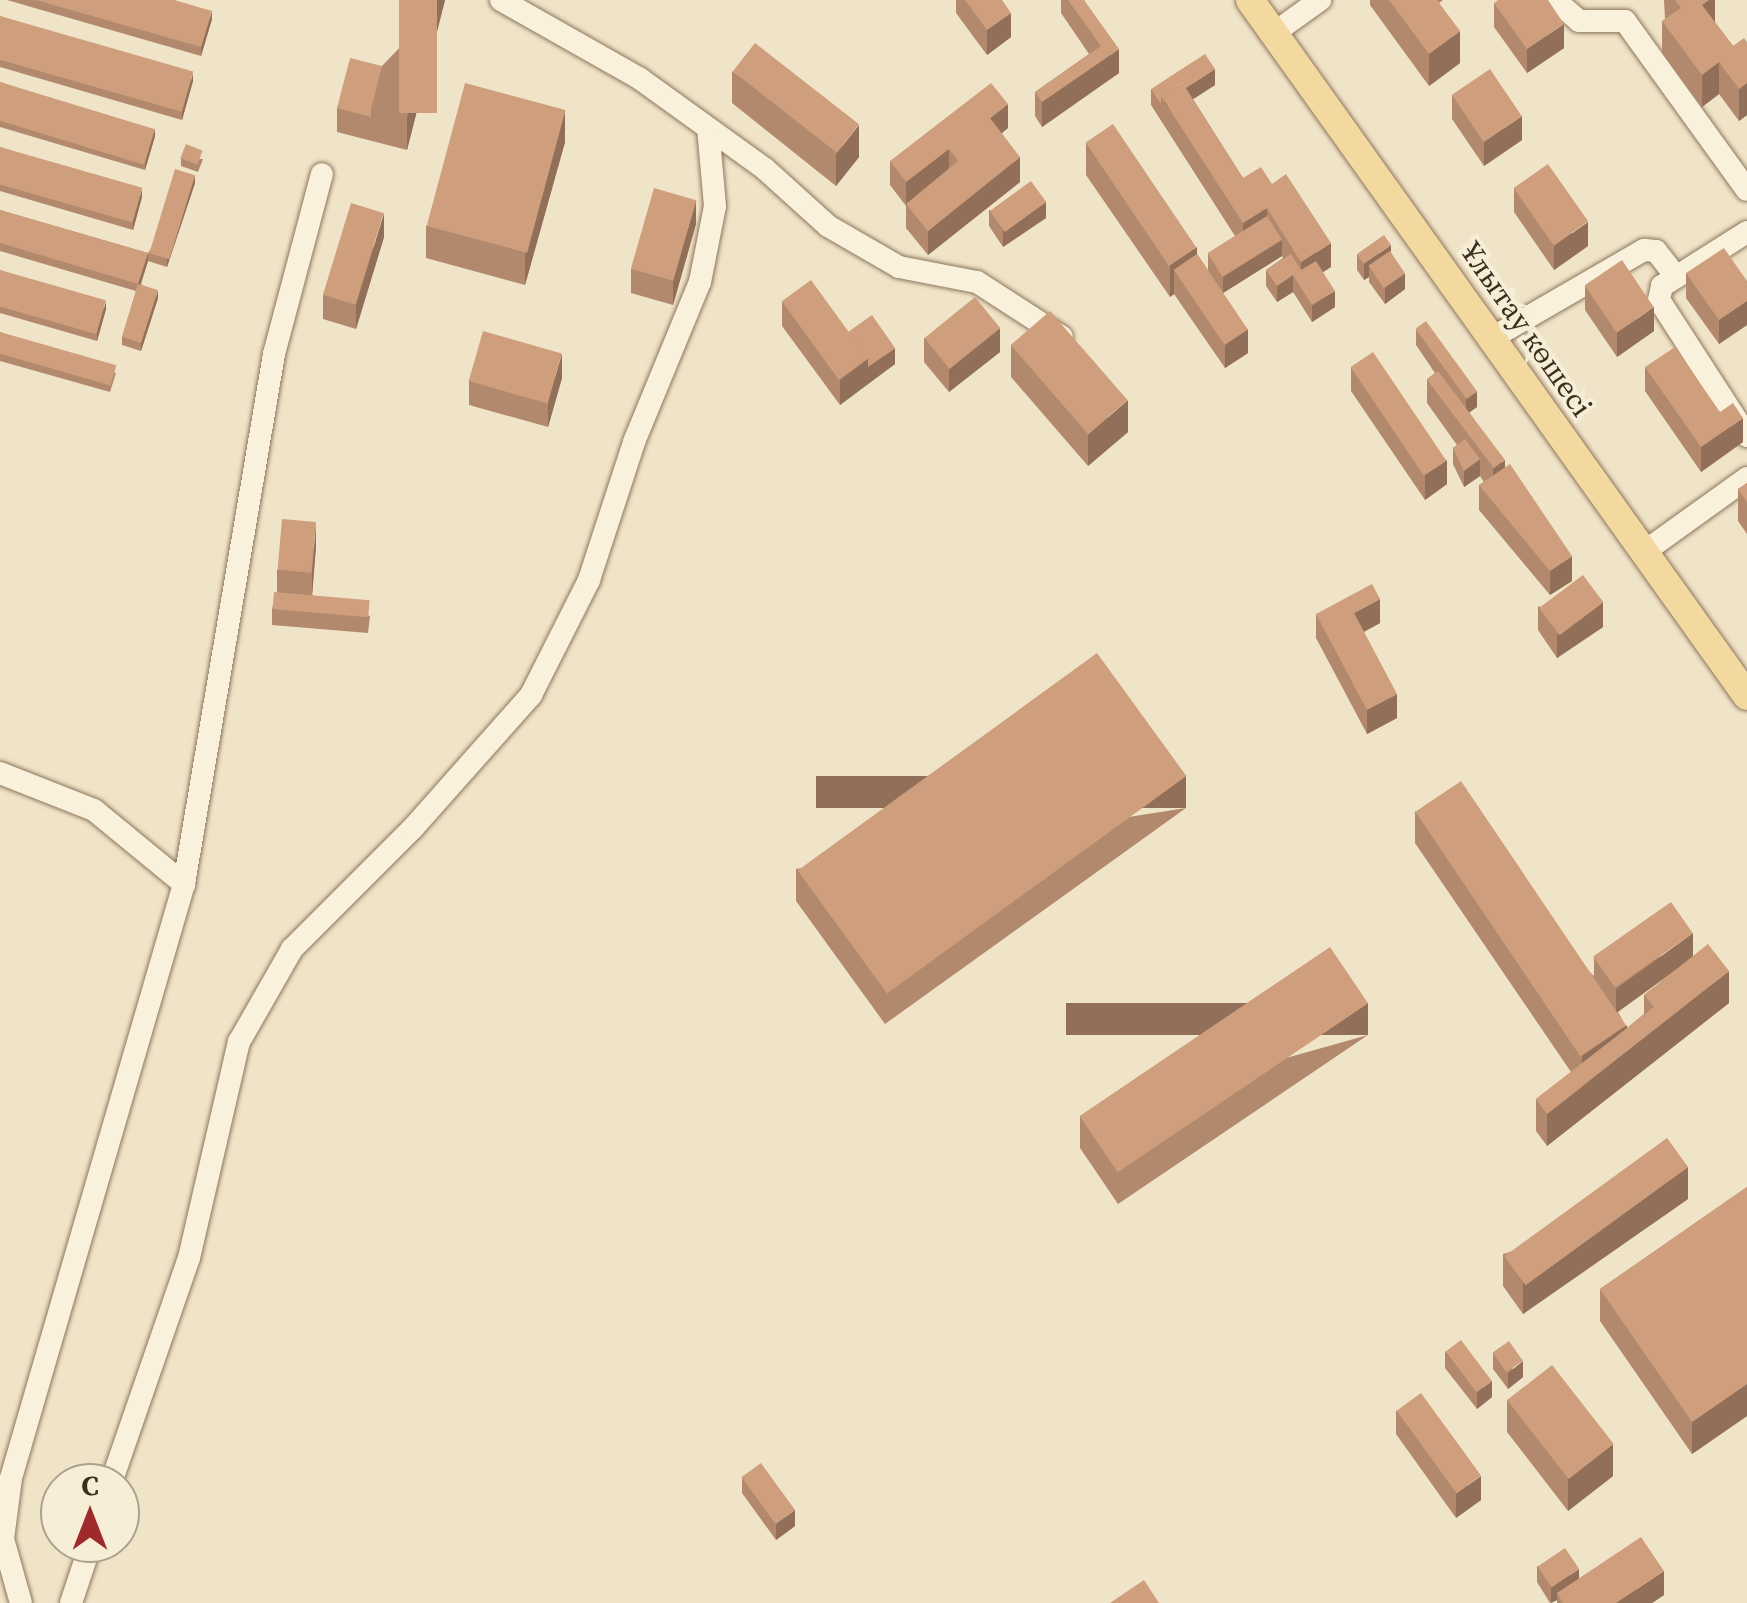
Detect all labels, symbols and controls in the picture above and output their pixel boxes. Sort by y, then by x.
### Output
street label: Ұлытау көшесі [1452,234,1600,424]
north arrow [40,1463,140,1563]
text: С [81,1466,99,1504]

